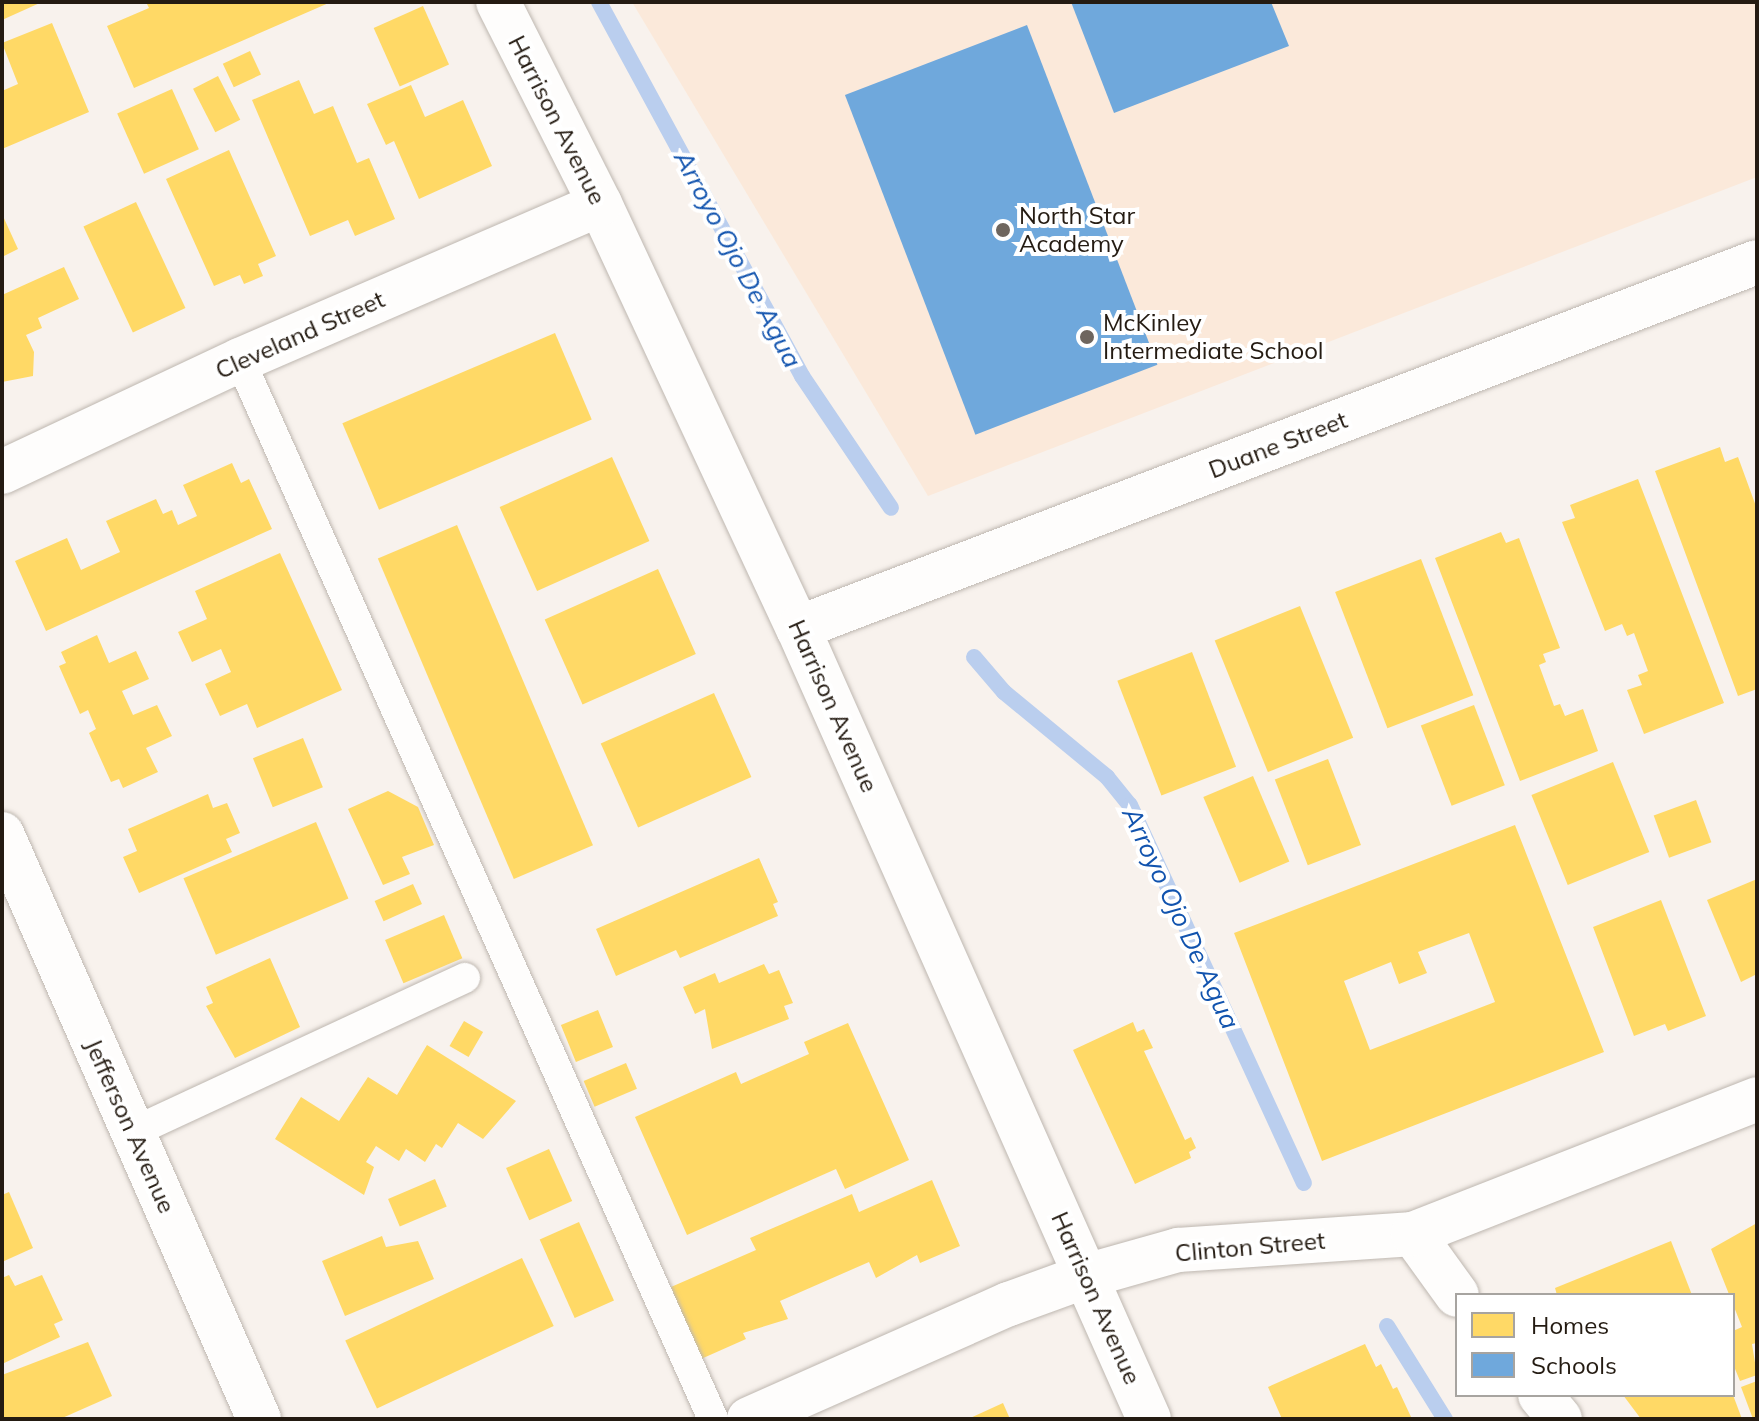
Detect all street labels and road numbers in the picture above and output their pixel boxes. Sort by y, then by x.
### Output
street label: Harrison Avenue [502,31,612,209]
street label: Cleveland Street [211,285,389,385]
street label: Duane Street [1205,405,1351,485]
street label: Harrison Avenue [782,615,884,797]
street label: Jefferson Avenue [79,1034,181,1218]
street label: Harrison Avenue [1045,1207,1147,1389]
street label: Clinton Street [1174,1226,1326,1268]

